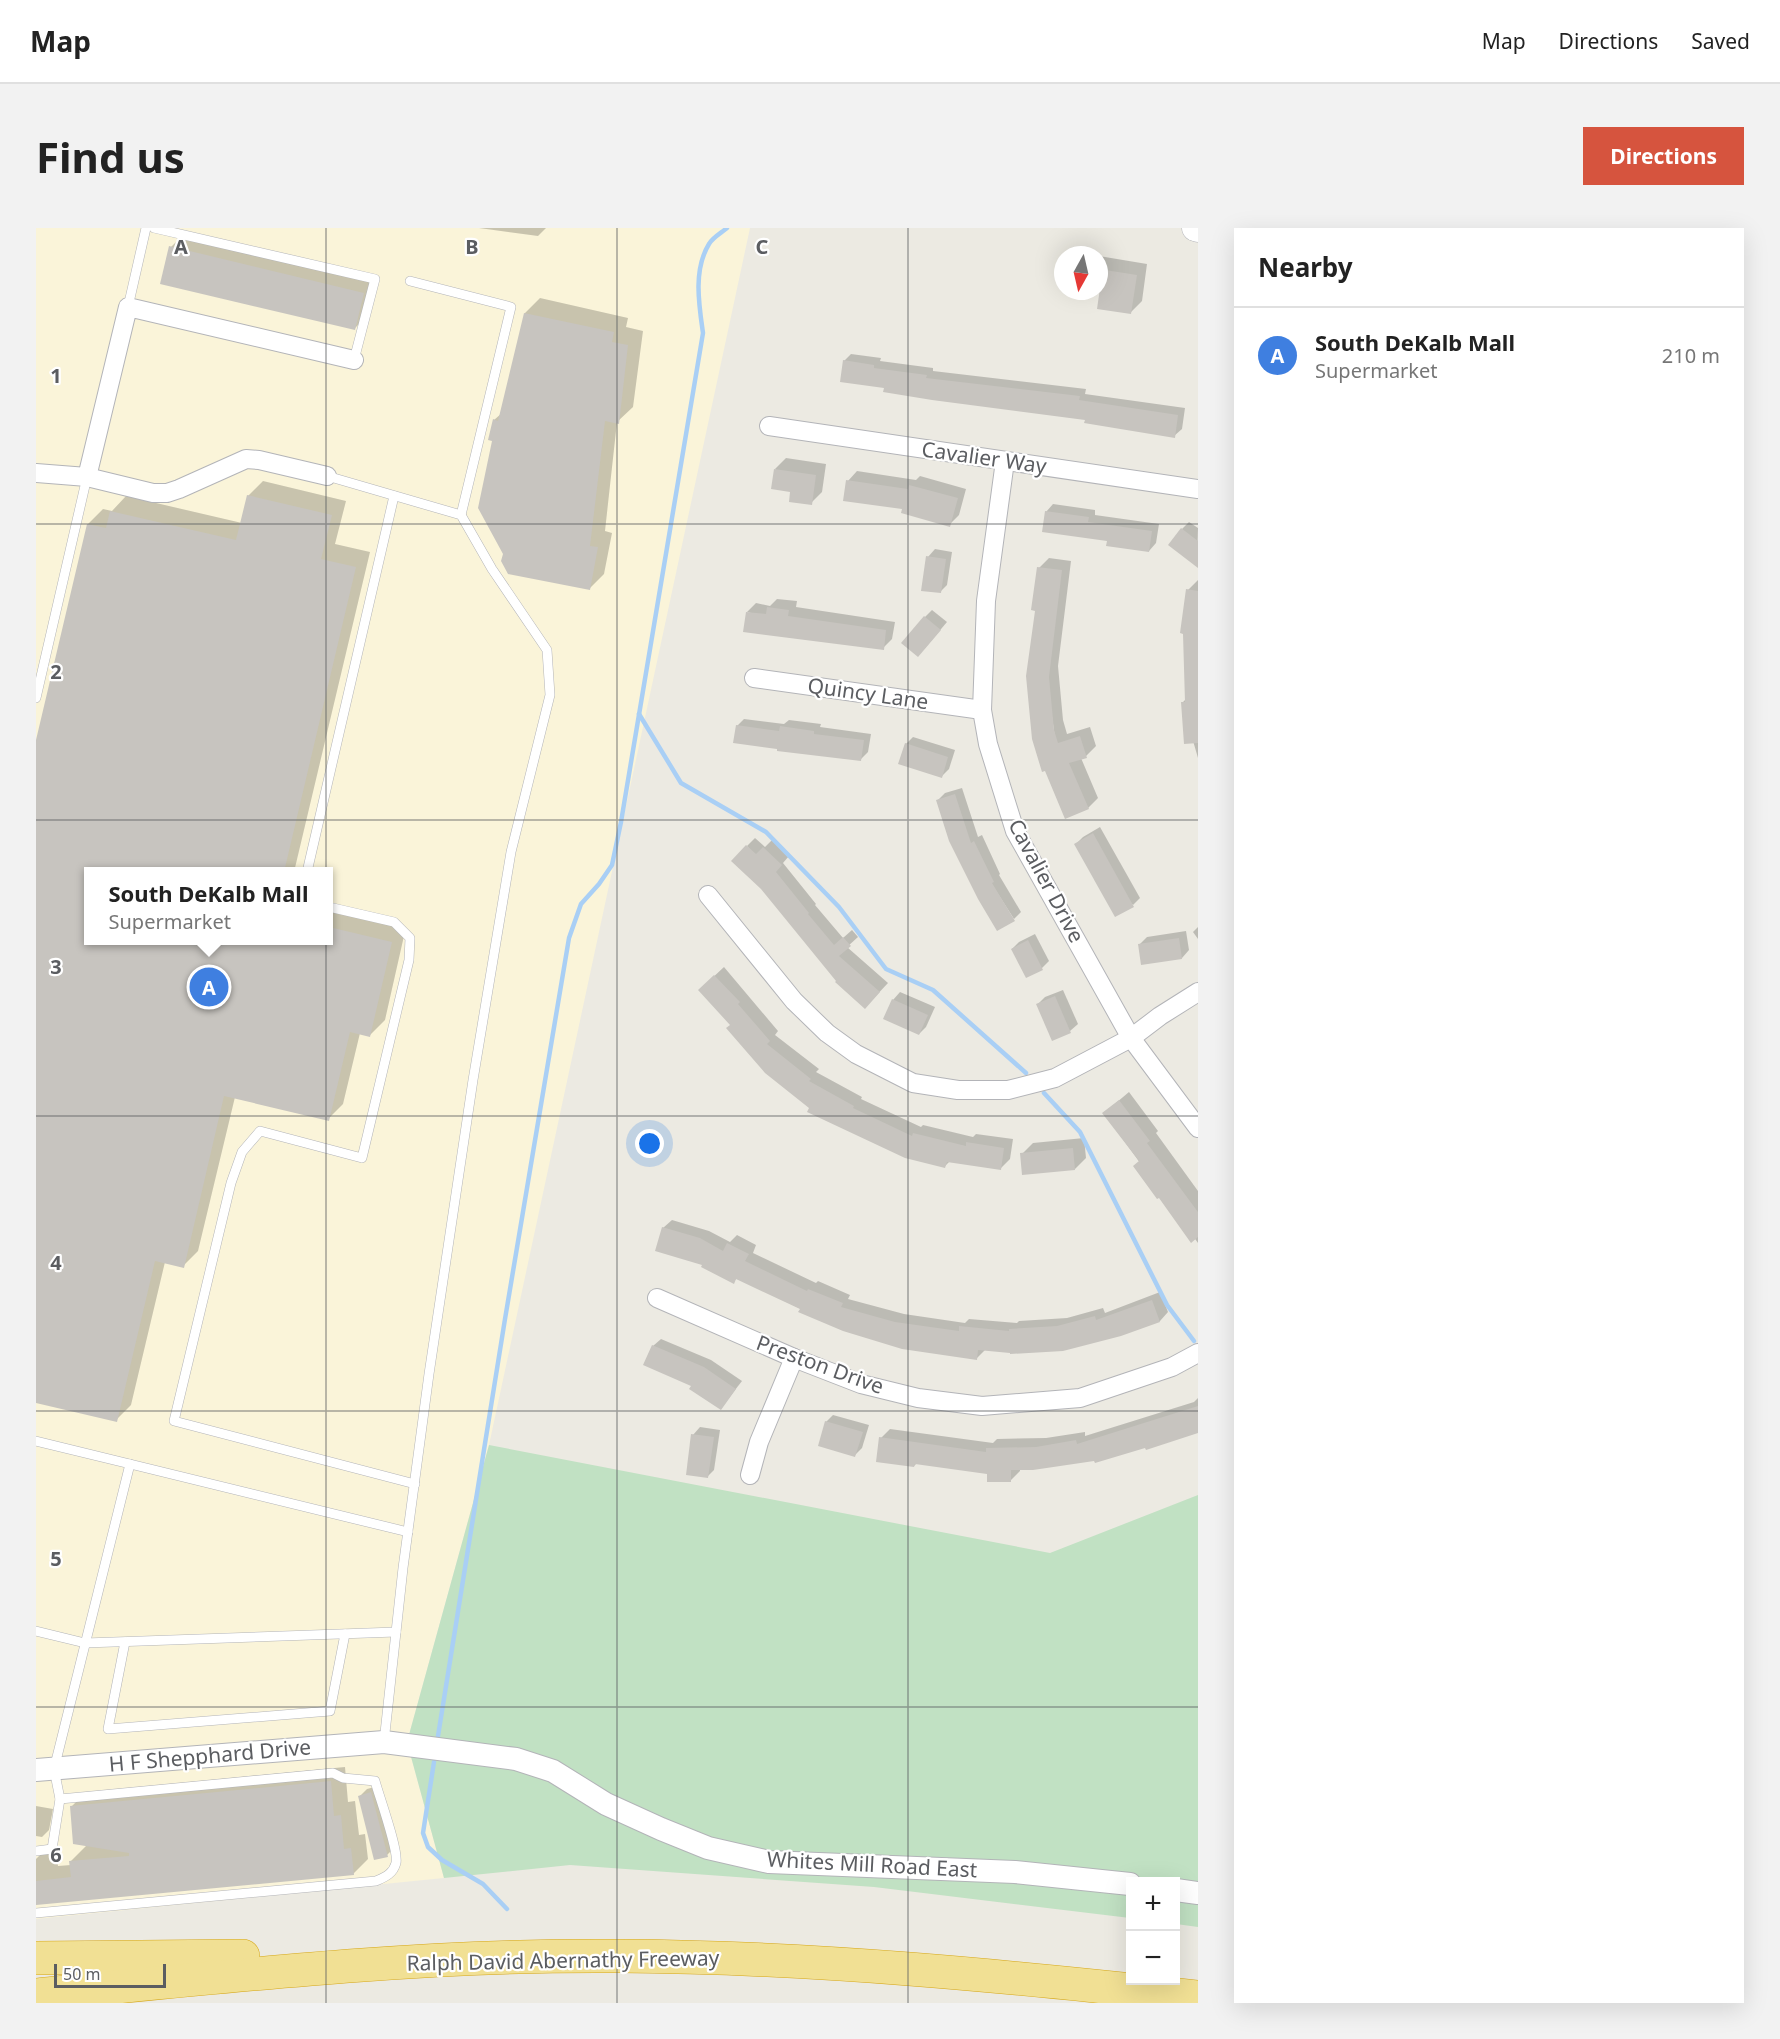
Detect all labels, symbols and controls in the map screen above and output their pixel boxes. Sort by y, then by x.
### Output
text: Map [30,22,91,60]
text: Map [1482,27,1526,55]
text: Directions [1559,27,1658,55]
text: Saved [1691,27,1750,55]
button: Directions [1583,127,1744,185]
text: Find us [36,128,185,185]
text: A [174,233,188,260]
text: B [465,233,479,260]
text: C [756,233,769,260]
north arrow [1054,246,1108,300]
text: Nearby [1258,249,1353,285]
text: South DeKalb Mall [1315,327,1515,357]
text: A [1271,342,1284,369]
text: 210 m [1662,342,1720,369]
text: Supermarket [1315,357,1438,384]
text: 1 [50,362,62,389]
street label: Cavalier Way [920,434,1049,480]
text: 2 [50,658,62,685]
street label: Quincy Lane [806,671,930,715]
street label: Cavalier Drive [1003,814,1091,947]
popup [84,867,333,945]
text: South DeKalb Mall [109,878,308,908]
text: Supermarket [109,908,231,935]
text: 3 [50,953,62,980]
pin: A [190,964,228,1010]
your location [635,1129,664,1158]
text: 4 [50,1249,62,1276]
street label: Preston Drive [753,1328,888,1400]
text: 5 [50,1545,62,1572]
street label: H F Shepphard Drive [108,1732,312,1778]
text: 6 [50,1841,62,1868]
street label: Whites Mill Road East [766,1845,978,1884]
map controls [1126,1877,1180,1985]
button: + [1126,1877,1180,1931]
button: − [1126,1931,1180,1985]
street label: Ralph David Abernathy Freeway [406,1943,720,1977]
scale bar [54,1961,166,1988]
text: 50 m [63,1963,100,1985]

